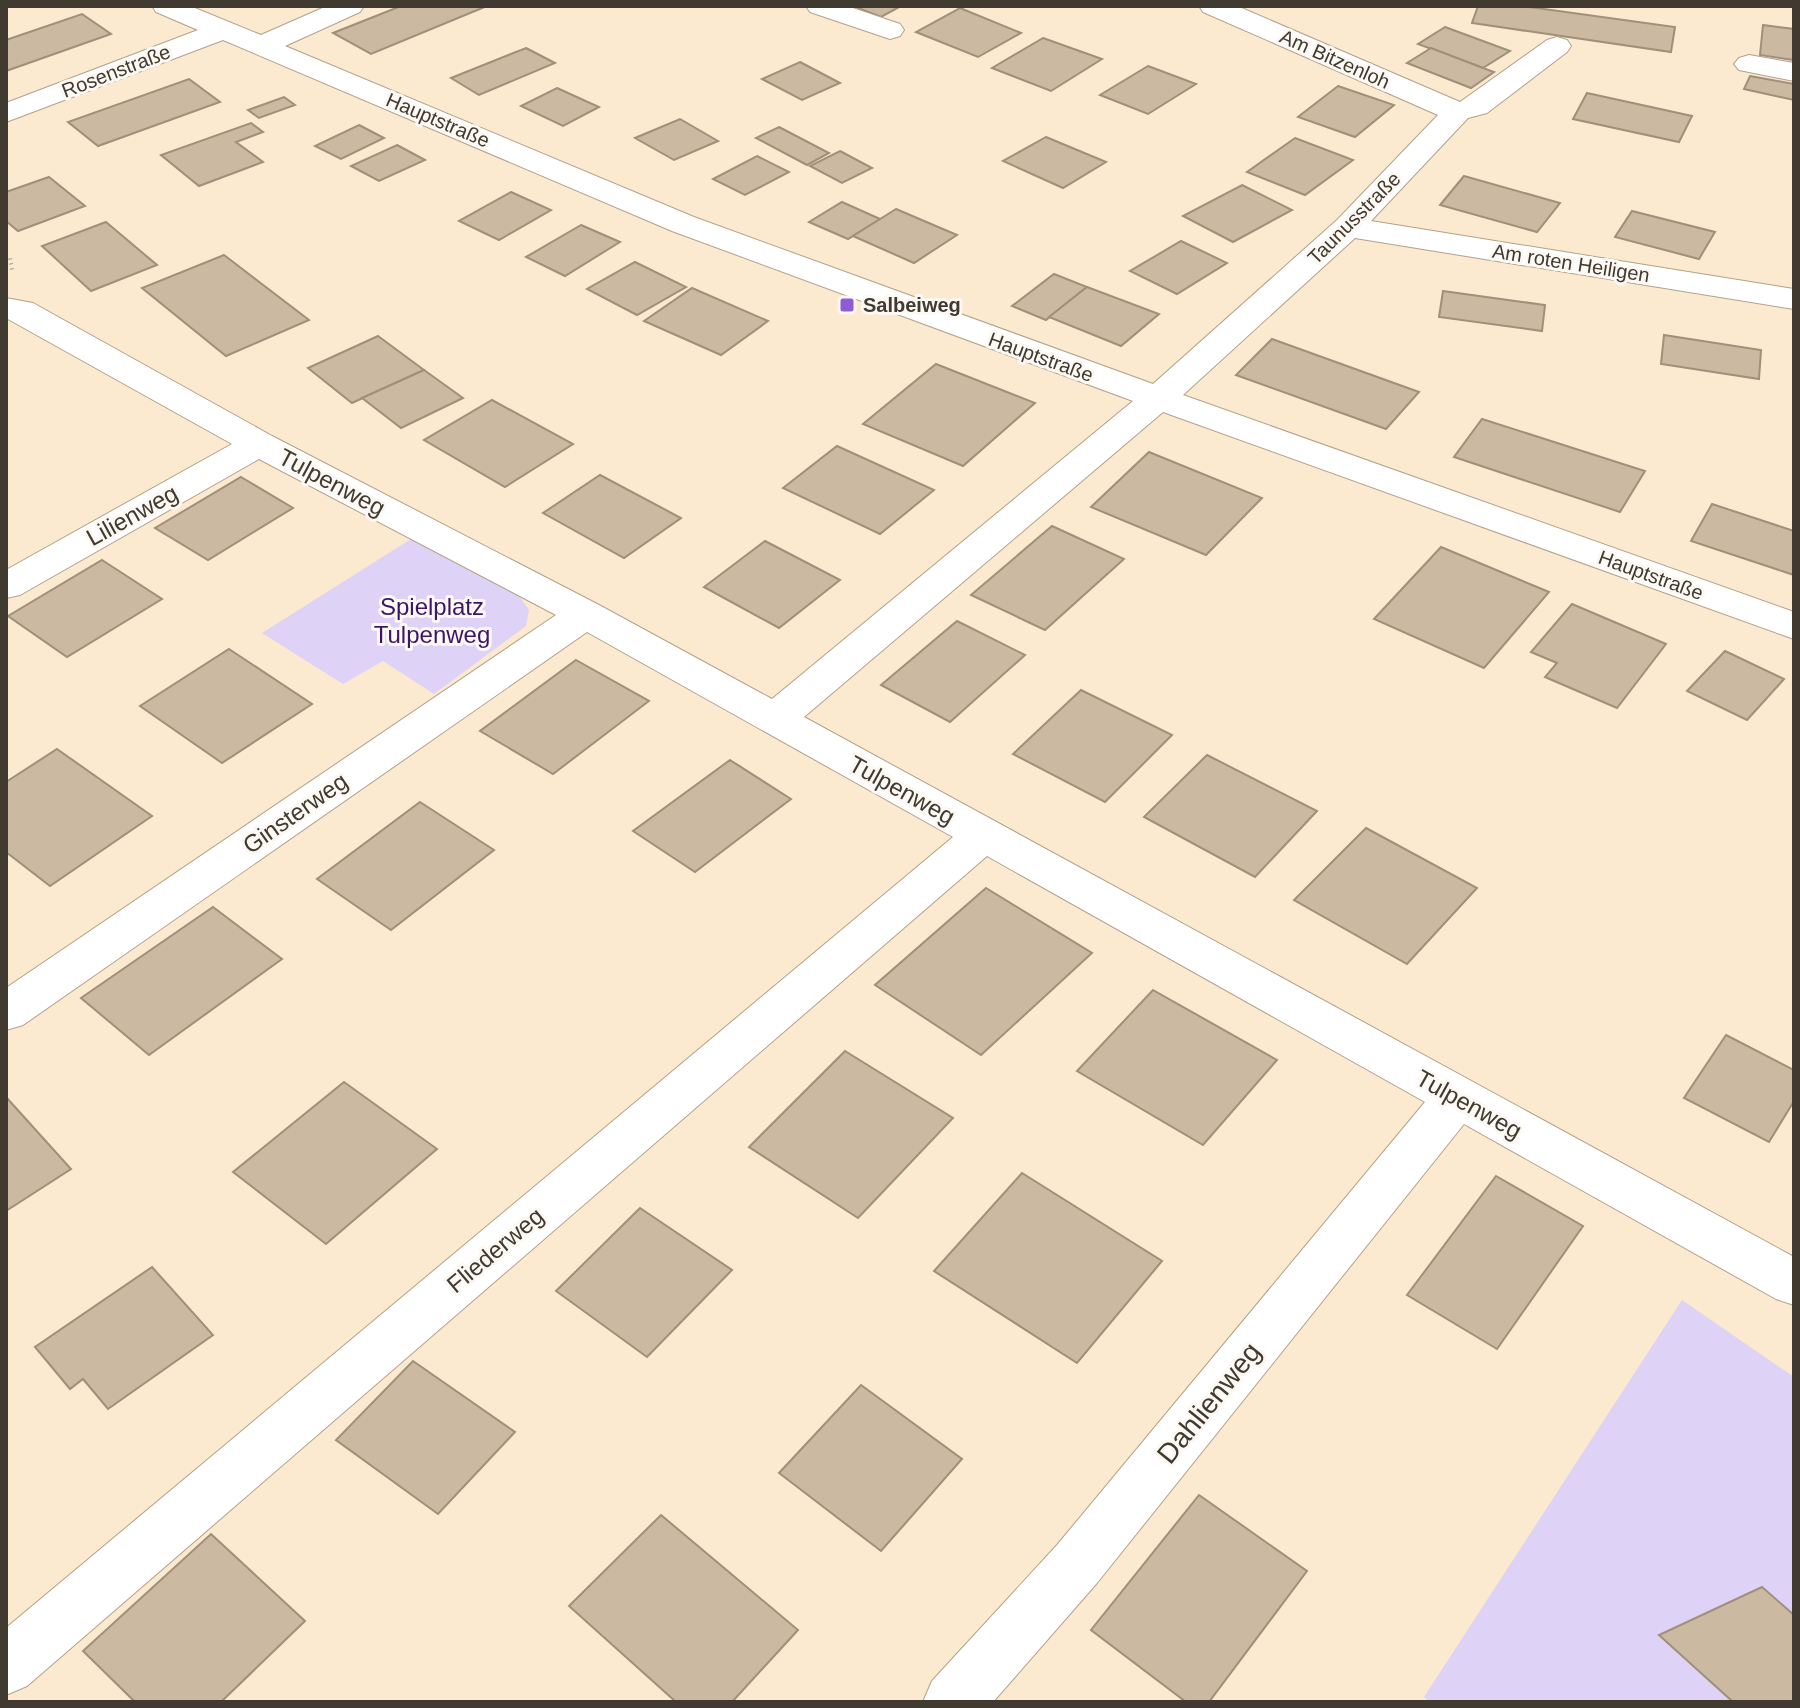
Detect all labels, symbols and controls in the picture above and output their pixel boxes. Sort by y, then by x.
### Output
street label: Am Bitzenloh [1277,25,1393,93]
street label: Rosenstraße [59,40,173,102]
street label: Hauptstraße [383,88,493,152]
street label: Taunusstraße [1303,167,1405,269]
street label: Am roten Heiligen [1491,240,1651,286]
place label: Salbeiweg [863,294,961,316]
marker: Salbeiweg [838,296,856,314]
street label: Hauptstraße [986,328,1096,386]
street label: Tulpenweg [274,443,390,521]
street label: Lilienweg [82,479,182,551]
street label: Hauptstraße [1596,546,1706,604]
park label: Spielplatz Tulpenweg [374,593,490,648]
street label: Tulpenweg [844,750,960,830]
street label: Ginsterweg [238,767,352,859]
street label: Tulpenweg [1411,1064,1527,1144]
street label: Fliederweg [441,1202,549,1298]
street label: Dahlienweg [1151,1336,1267,1470]

